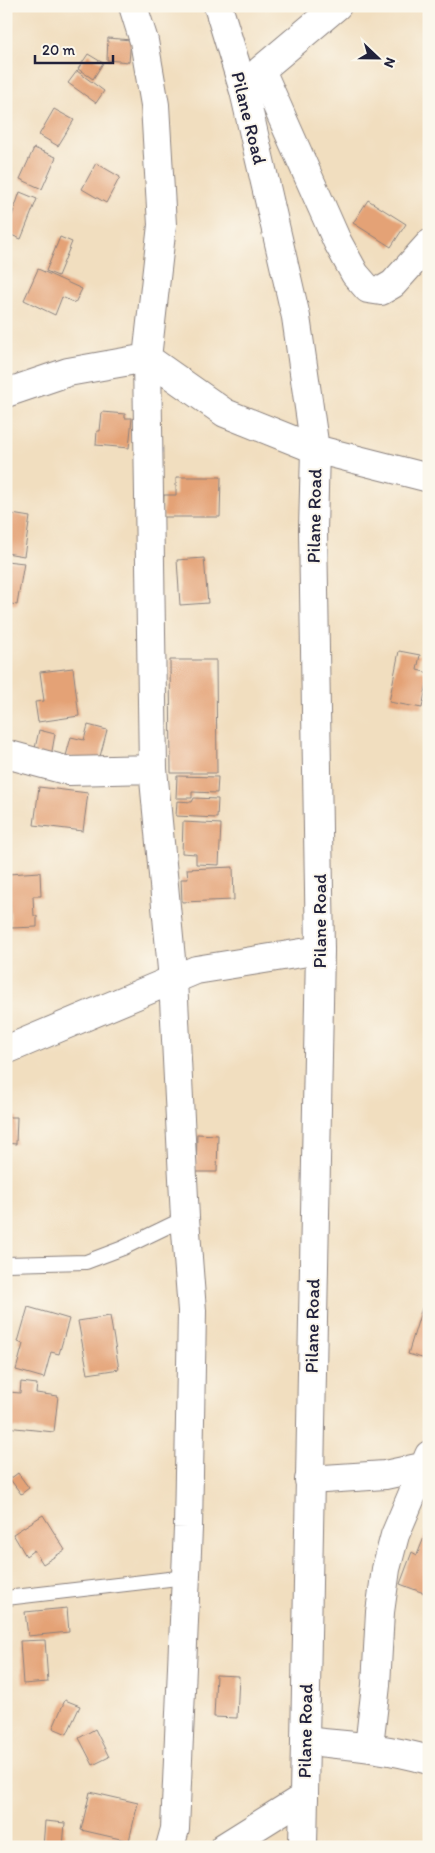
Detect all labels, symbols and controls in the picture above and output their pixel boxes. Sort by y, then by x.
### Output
scale bar [35,32,112,64]
north arrow [352,32,402,82]
text: 20 m [42,41,76,59]
text: N [380,55,399,70]
street label: Pilane Road [226,69,272,167]
street label: Pilane Road [302,468,326,564]
street label: Pilane Road [308,873,331,968]
street label: Pilane Road [300,1278,324,1374]
street label: Pilane Road [293,1683,317,1779]

